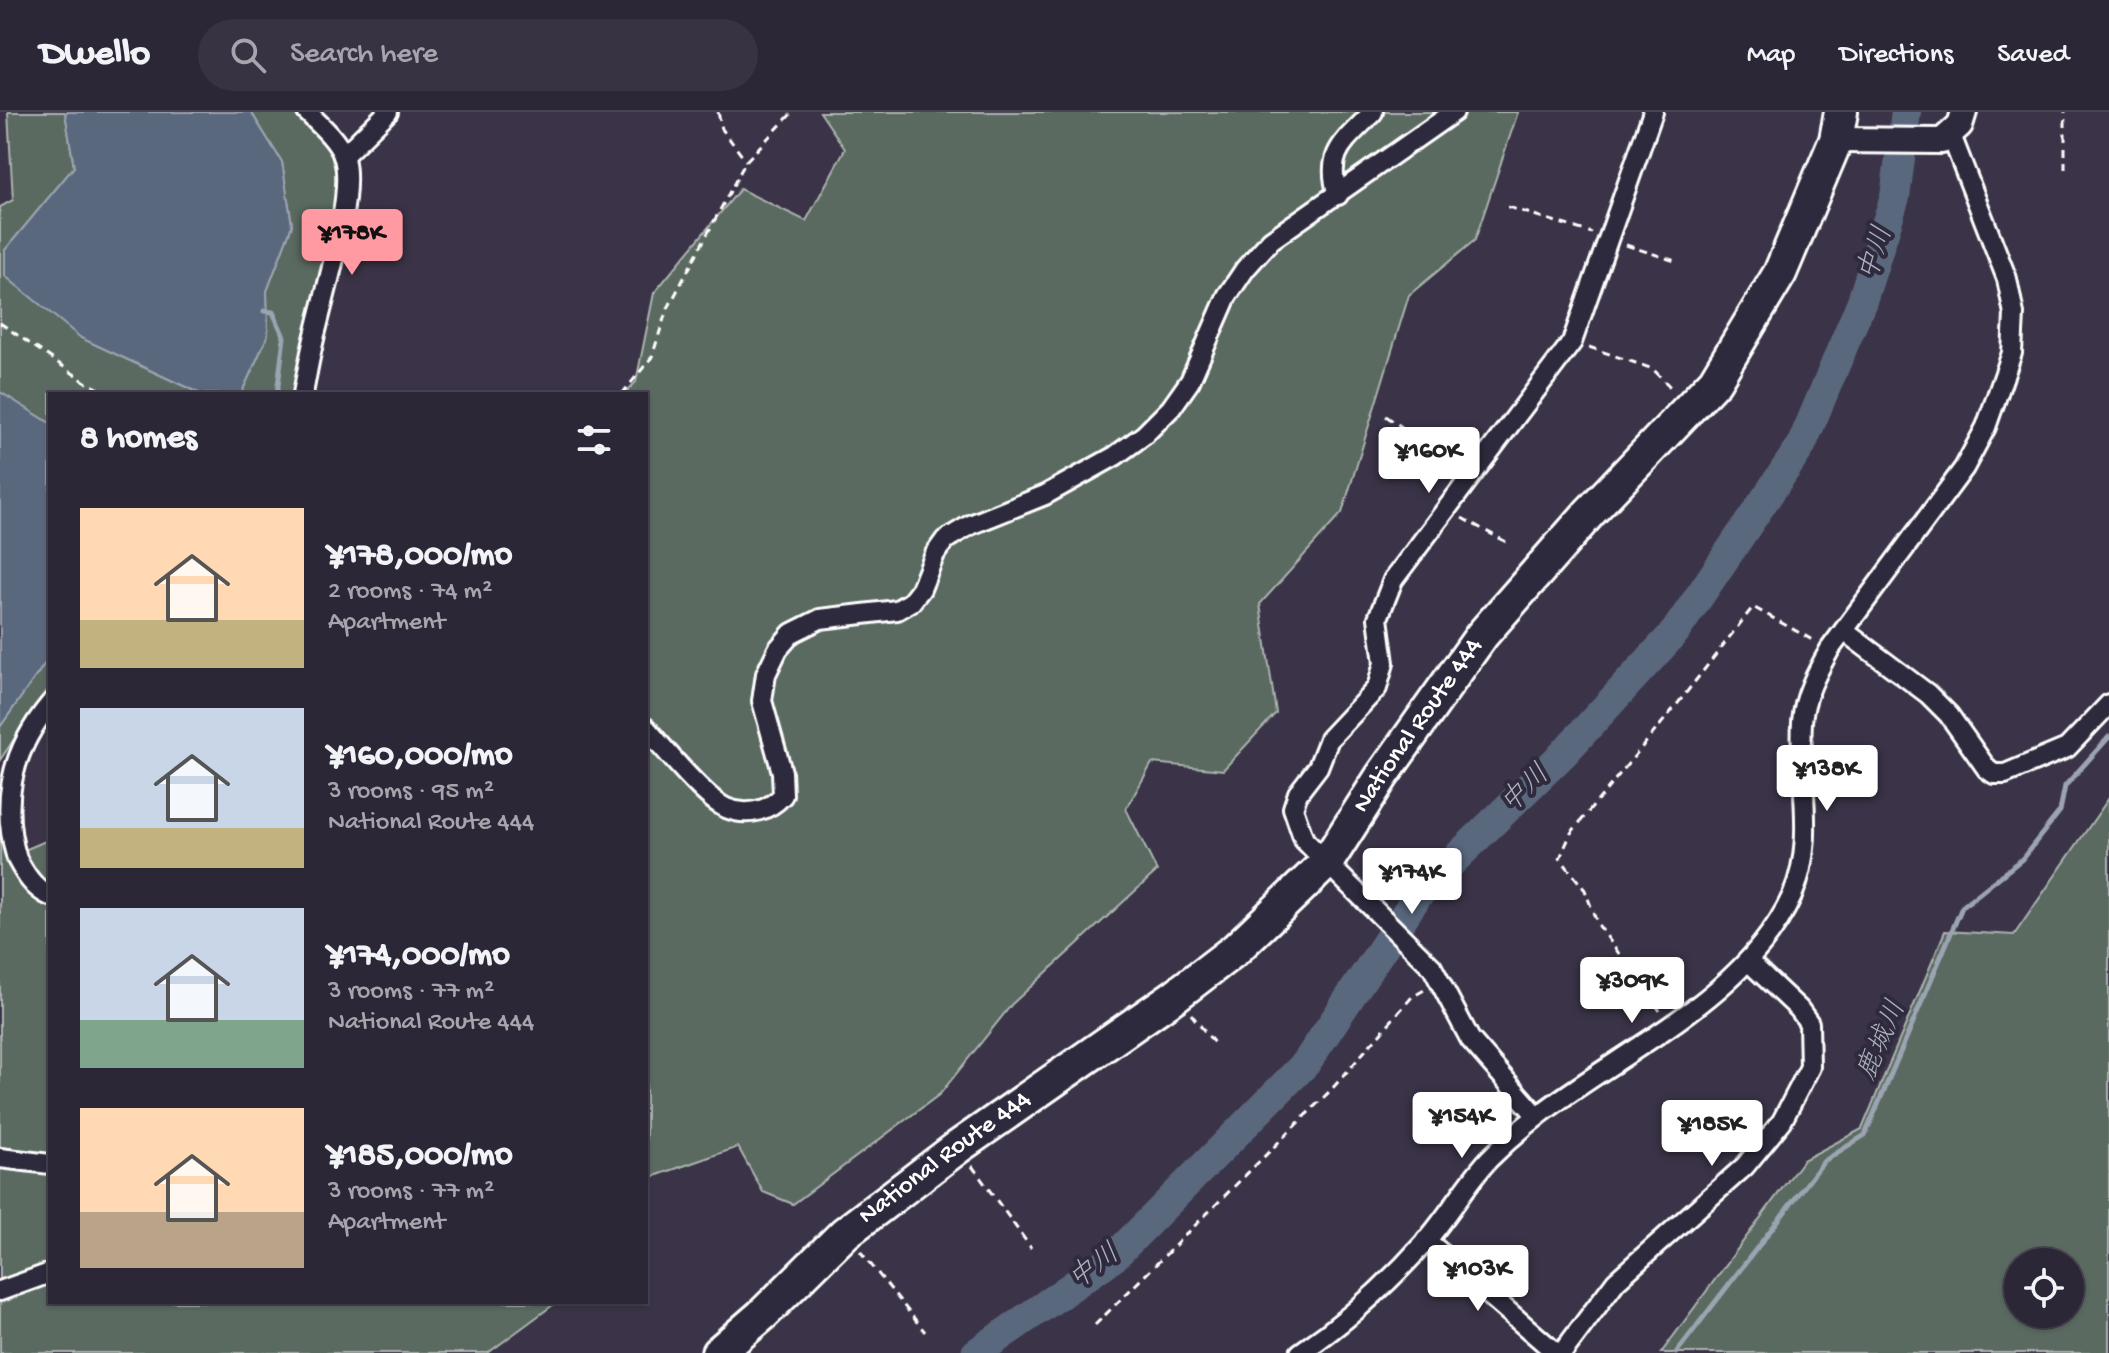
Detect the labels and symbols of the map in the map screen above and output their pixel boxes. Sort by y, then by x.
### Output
pin: ¥178K [296,209,408,277]
water label: 中川 [1852,222,1901,286]
pin: ¥160K [1373,427,1485,495]
street label: National Route 444 [1347,632,1490,819]
pin: ¥138K [1771,745,1883,813]
water label: 中川 [1494,758,1558,821]
pin: ¥174K [1356,848,1468,916]
pin: ¥309K [1576,957,1688,1025]
water label: 鹿城川 [1850,995,1915,1086]
street label: National Route 444 [853,1085,1038,1232]
pin: ¥154K [1406,1092,1518,1160]
pin: ¥185K [1656,1100,1768,1168]
water label: 中川 [1062,1237,1127,1298]
pin: ¥103K [1422,1245,1534,1313]

